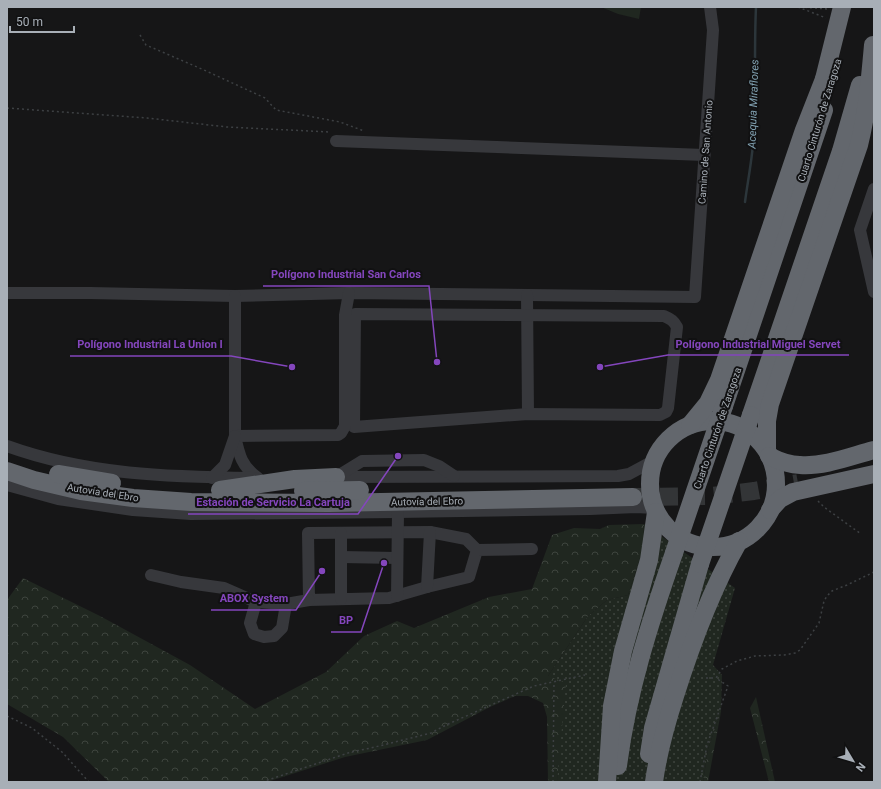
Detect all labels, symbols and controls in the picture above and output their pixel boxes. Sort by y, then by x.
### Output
scale bar [10,8,74,34]
text: 50 m [16,15,43,29]
street label: Cuarto Cinturón de Zaragoza [796,57,843,183]
water label: Acequia Miraflores [745,59,762,150]
street label: Camino de San Antonio [696,99,715,204]
callout: Polígono Industrial San Carlos [263,263,429,286]
text: Polígono Industrial San Carlos [271,268,421,281]
callout: Polígono Industrial Miguel Servet [668,332,849,355]
callout: Polígono Industrial La Union I [70,333,231,356]
text: Polígono Industrial La Union I [77,338,223,351]
text: Polígono Industrial Miguel Servet [676,338,841,351]
street label: Cuarto Cinturón de Zaragoza [691,366,743,490]
street label: Autovía del Ebro [66,481,140,504]
callout: Estación de Servicio La Cartuja [188,491,358,514]
street label: Autovía del Ebro [391,495,463,508]
text: Estación de Servicio La Cartuja [196,496,350,509]
callout: ABOX System [211,587,296,610]
text: ABOX System [220,592,288,605]
callout: BP [331,609,361,632]
text: BP [339,614,353,627]
north arrow [833,741,873,781]
text: N [853,760,868,774]

